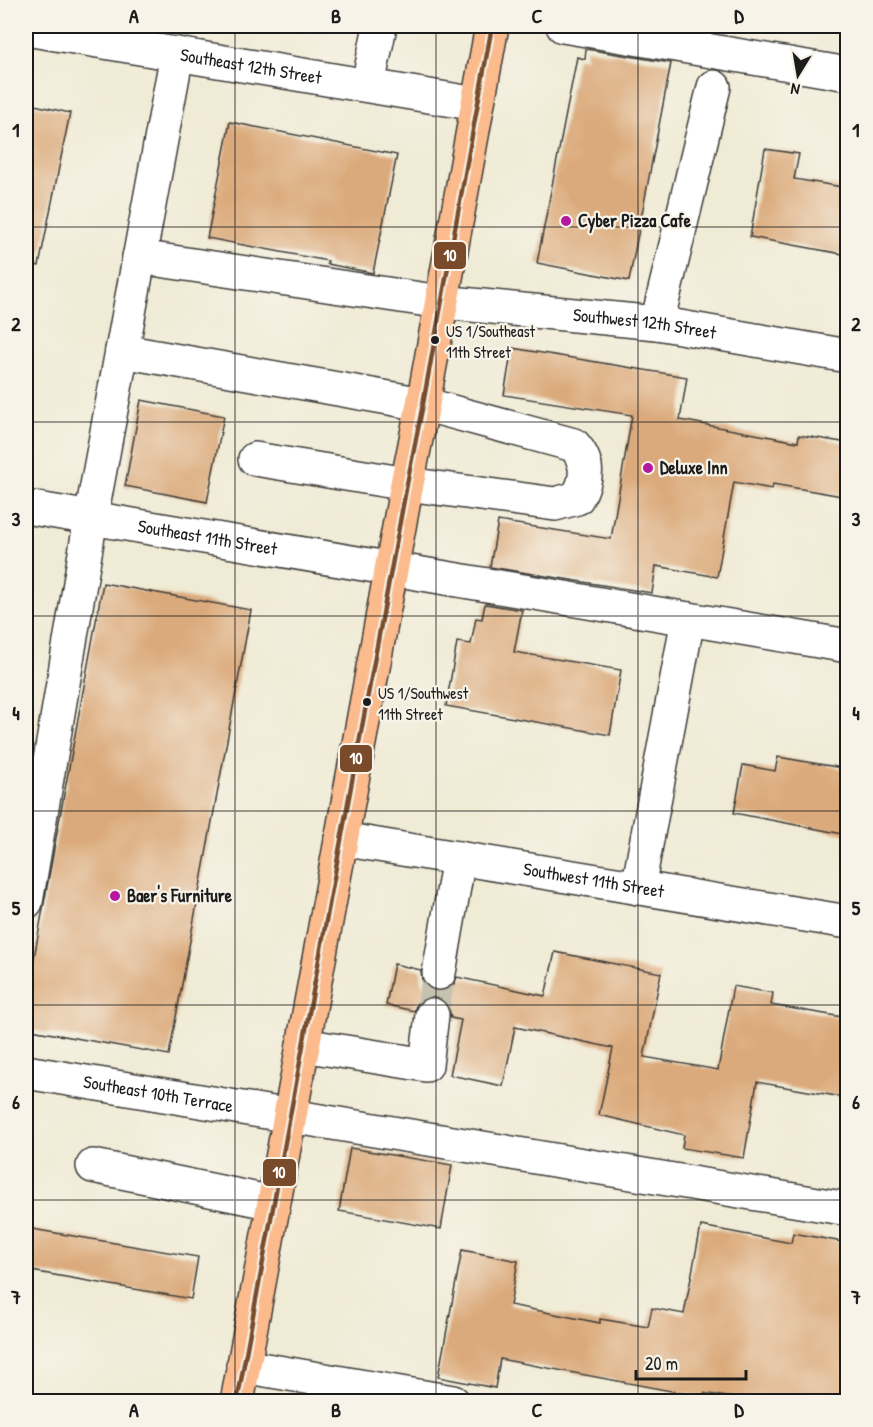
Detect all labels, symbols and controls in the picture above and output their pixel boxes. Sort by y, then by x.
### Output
text: A [129,2,139,29]
text: B [331,2,341,29]
text: C [532,2,543,29]
text: D [734,2,744,29]
street label: Southeast 12th Street [178,42,324,90]
north arrow [768,45,828,105]
text: N [788,78,801,101]
text: 1 [12,116,20,143]
text: 1 [852,116,860,143]
place label: Cyber Pizza Cafe [578,208,692,234]
marker: Cyber Pizza Cafe [559,214,573,228]
line badge: 10 [433,241,467,270]
text: 10 [444,244,456,266]
street label: Southwest 12th Street [572,302,719,345]
text: 2 [11,310,21,337]
text: 2 [851,310,861,337]
place label: US 1/Southeast 11th Street [446,320,536,363]
marker: US 1/Southeast 11th Street [429,334,441,346]
place label: Deluxe Inn [660,455,728,480]
marker: Deluxe Inn [641,461,655,475]
text: 3 [12,505,21,532]
text: 3 [852,505,861,532]
street label: Southeast 11th Street [136,513,280,561]
place label: US 1/Southwest 11th Street [378,682,469,725]
marker: US 1/Southwest 11th Street [361,696,373,708]
text: 4 [12,699,20,726]
text: 4 [852,699,860,726]
line badge: 10 [339,744,373,773]
text: 10 [350,747,362,769]
street label: Southwest 11th Street [522,856,667,904]
place label: Baer's Furniture [127,883,233,908]
marker: Baer's Furniture [108,889,122,903]
text: 5 [12,894,21,921]
text: 5 [852,894,861,921]
street label: Southeast 10th Terrace [82,1069,235,1118]
text: 6 [12,1088,20,1115]
text: 6 [852,1088,860,1115]
line badge: 10 [262,1158,297,1187]
text: 10 [273,1161,285,1183]
text: 7 [10,1283,21,1310]
text: 7 [850,1283,861,1310]
scale bar [636,1343,746,1381]
text: 20 m [645,1351,678,1376]
text: A [129,1396,139,1423]
text: B [331,1396,341,1423]
text: C [532,1396,543,1423]
text: D [734,1396,744,1423]

